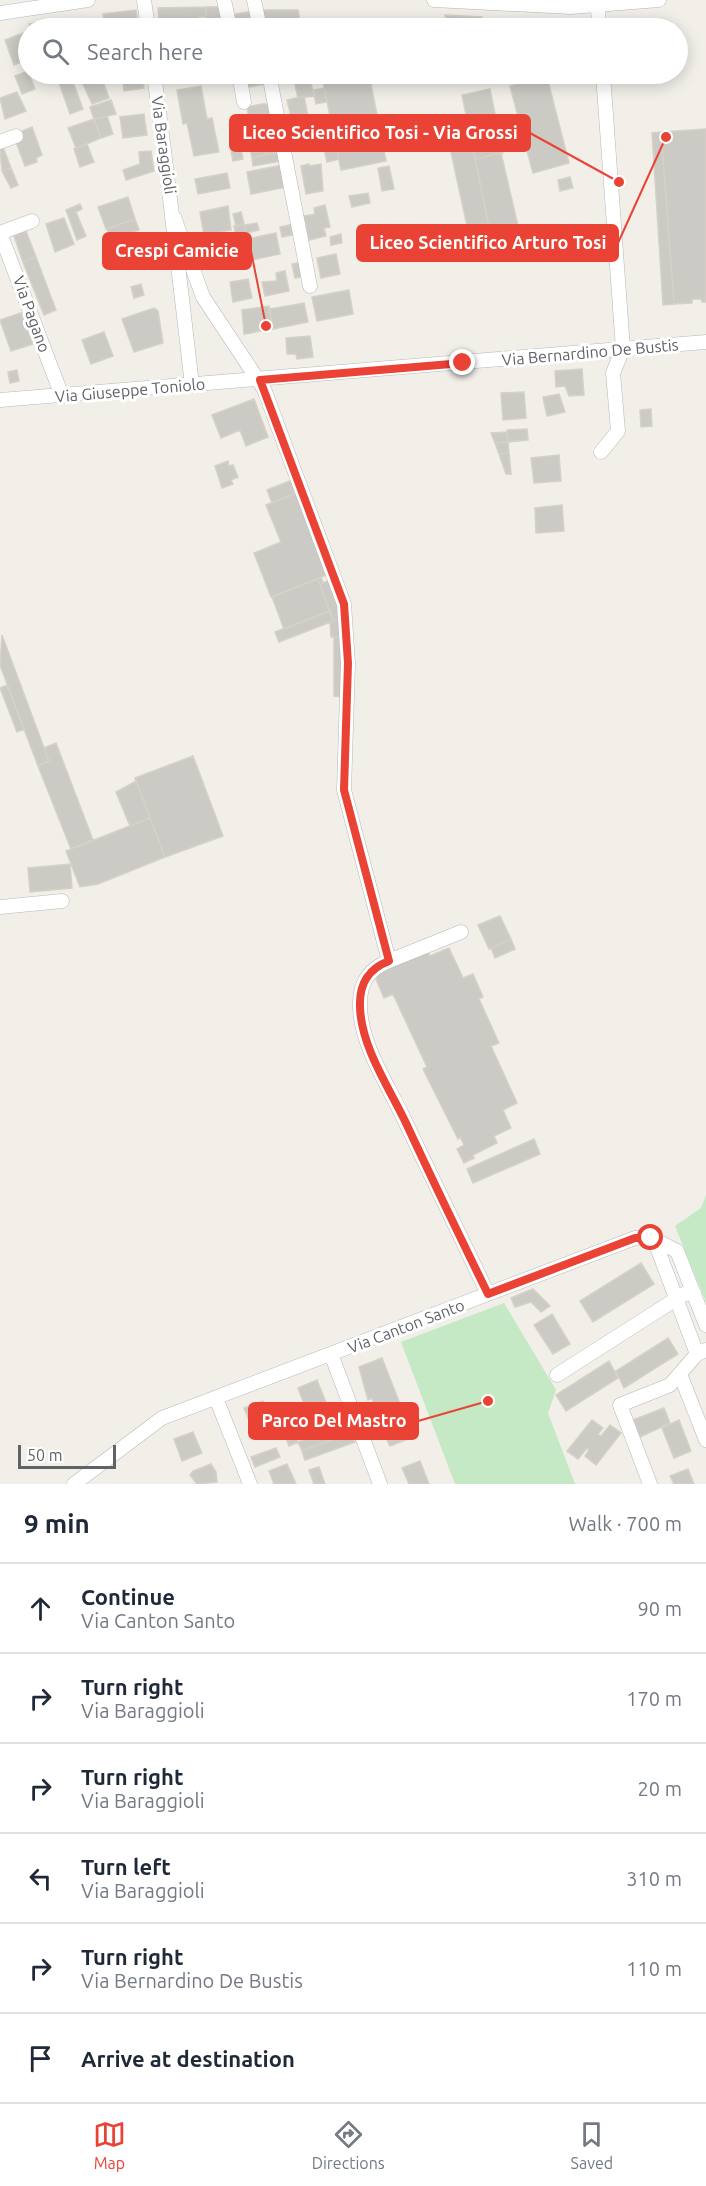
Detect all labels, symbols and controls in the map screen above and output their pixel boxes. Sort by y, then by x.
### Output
search box [18,18,688,84]
icon: search [39,35,72,68]
text: Search here [87,39,203,64]
street label: Via Baraggioli [148,95,180,195]
callout: Liceo Scientifico Tosi - Via Grossi [230,115,530,151]
text: Liceo Scientifico Tosi - Via Grossi [242,122,518,142]
callout: Liceo Scientifico Arturo Tosi [357,225,618,261]
text: Liceo Scientifico Arturo Tosi [369,232,607,252]
callout: Crespi Camicie [103,233,251,269]
text: Crespi Camicie [115,240,239,260]
street label: Via Pagano [10,273,54,355]
street label: Via Bernardino De Bustis [501,335,679,369]
route end [449,349,475,375]
street label: Via Giuseppe Toniolo [54,374,206,406]
route start [637,1224,663,1250]
street label: Via Canton Santo [345,1295,467,1357]
callout: Parco Del Mastro [249,1403,418,1439]
text: Parco Del Mastro [261,1410,407,1430]
scale bar [18,1442,116,1470]
text: 50 m [27,1446,63,1464]
text: 9 min [24,1509,90,1538]
text: Walk · 700 m [569,1512,682,1535]
text: Continue [81,1584,175,1609]
icon: ahead [24,1592,57,1625]
text: 90 m [638,1597,682,1620]
text: Via Canton Santo [81,1609,235,1632]
text: Turn right [81,1674,183,1699]
icon: right [24,1682,57,1715]
text: 170 m [626,1687,682,1710]
text: Via Baraggioli [81,1699,205,1722]
text: Turn right [81,1764,183,1789]
icon: right [24,1772,57,1805]
text: 20 m [638,1777,682,1800]
text: Via Baraggioli [81,1789,205,1812]
text: Turn left [81,1854,171,1879]
icon: left [24,1862,57,1895]
text: 310 m [626,1867,682,1890]
text: Via Baraggioli [81,1879,205,1902]
text: Turn right [81,1944,183,1969]
icon: right [24,1952,57,1985]
text: 110 m [626,1957,682,1980]
text: Via Bernardino De Bustis [81,1969,303,1992]
icon: arrive [24,2042,57,2075]
text: Arrive at destination [81,2046,295,2071]
tab: Map [93,2118,126,2172]
tab: Directions [312,2118,385,2172]
tab: Saved [571,2118,613,2172]

